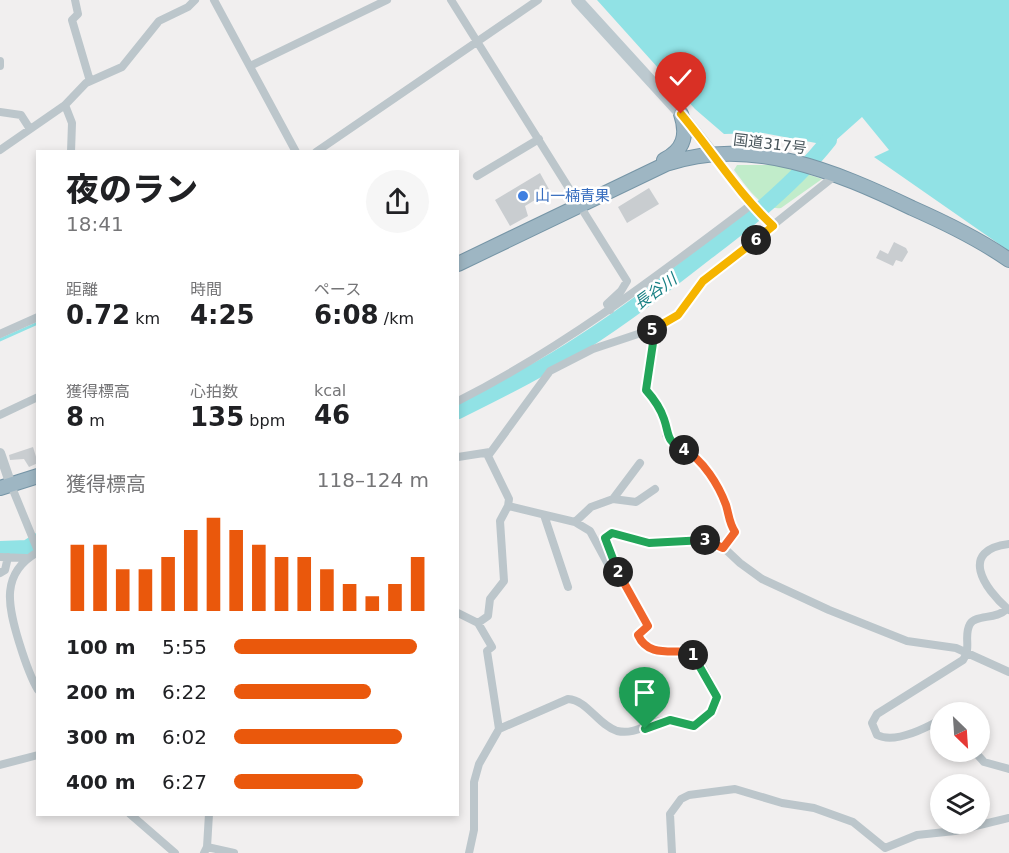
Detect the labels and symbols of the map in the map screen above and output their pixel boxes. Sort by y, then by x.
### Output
pin [655,52,706,114]
street label: 国道317号 [732,131,808,157]
place label: 山一楠青果 [535,187,610,205]
marker: 山一楠青果 [516,189,530,203]
pin: 6 [741,225,771,255]
water label: 長谷川 [630,268,682,313]
pin: 5 [637,315,667,345]
pin: 4 [669,435,699,465]
pin: 3 [690,525,720,555]
pin: 2 [603,557,633,587]
pin: 1 [678,640,708,670]
pin [619,667,670,729]
north arrow [930,702,990,762]

